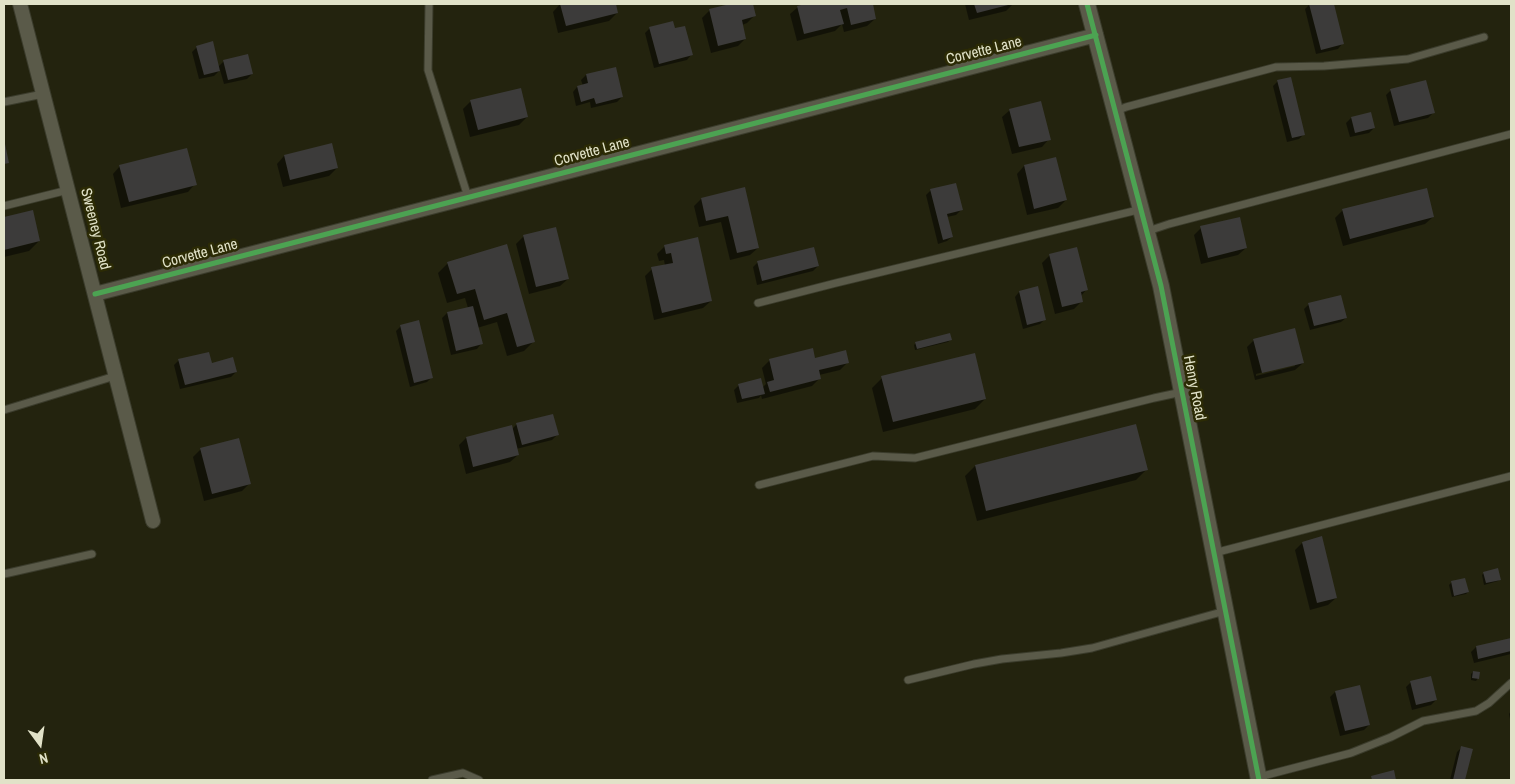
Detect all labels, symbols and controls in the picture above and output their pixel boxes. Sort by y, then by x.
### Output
street label: Corvette Lane [944,33,1024,69]
street label: Corvette Lane [552,133,632,171]
street label: Sweeney Road [76,186,114,272]
street label: Corvette Lane [160,235,240,273]
street label: Henry Road [1179,354,1209,422]
north arrow [15,719,65,769]
text: N [37,749,50,768]

